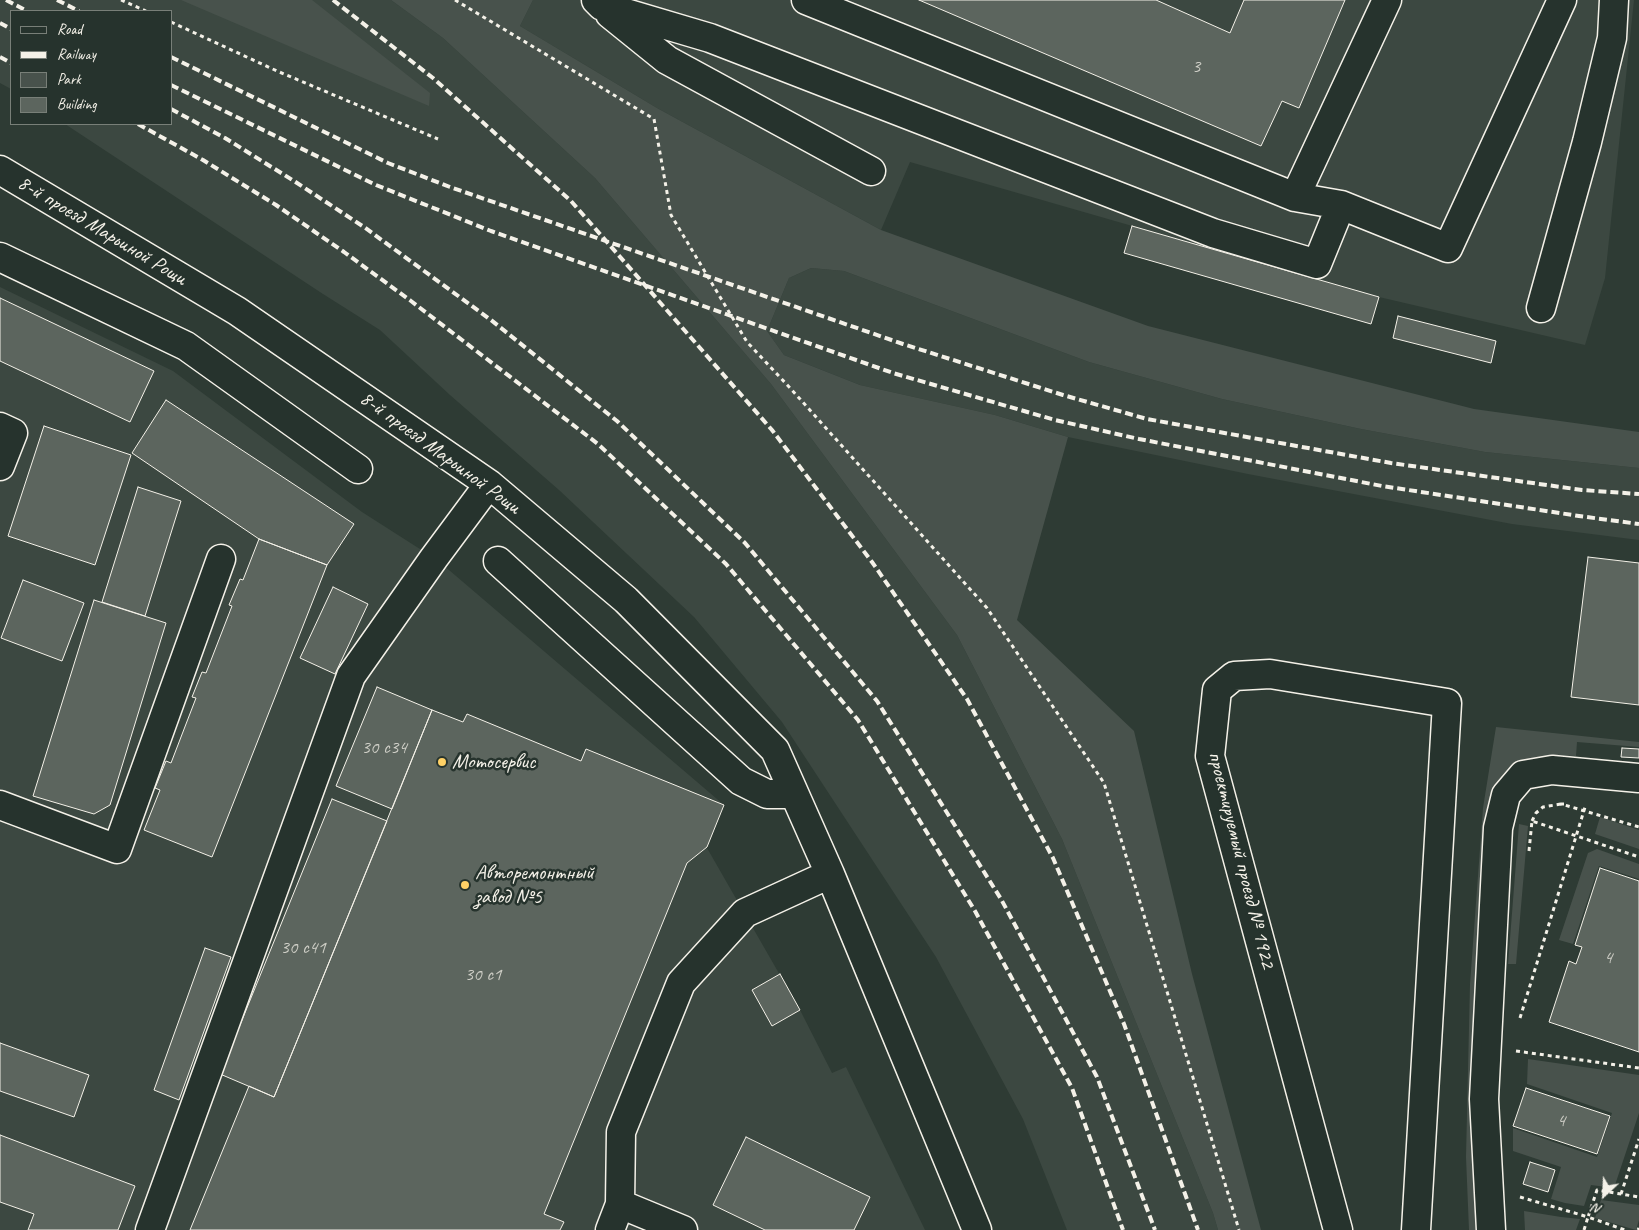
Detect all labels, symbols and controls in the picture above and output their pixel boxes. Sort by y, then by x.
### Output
legend [10,10,172,125]
text: Road [57,20,82,39]
text: Railway [57,45,96,64]
house number: 3 [1192,56,1200,78]
text: Park [57,70,81,89]
text: Building [57,95,96,114]
street label: 8-й проезд Марьиной Рощи [13,171,191,291]
street label: 8-й проезд Марьиной Рощи [355,386,525,520]
house number: 30 с34 [361,737,407,759]
place label: Мотосервис [452,749,535,775]
street label: проектируемый проезд № 1922 [1202,749,1280,971]
marker: Мотосервис [436,756,448,768]
place label: Авторемонтный завод №5 [475,860,594,910]
marker: Авторемонтный завод №5 [459,879,471,891]
house number: 30 с41 [280,937,326,959]
house number: 4 [1604,947,1612,969]
house number: 30 с1 [465,964,501,986]
house number: 4 [1557,1110,1565,1132]
north arrow [1579,1170,1629,1220]
text: N [1590,1200,1605,1219]

